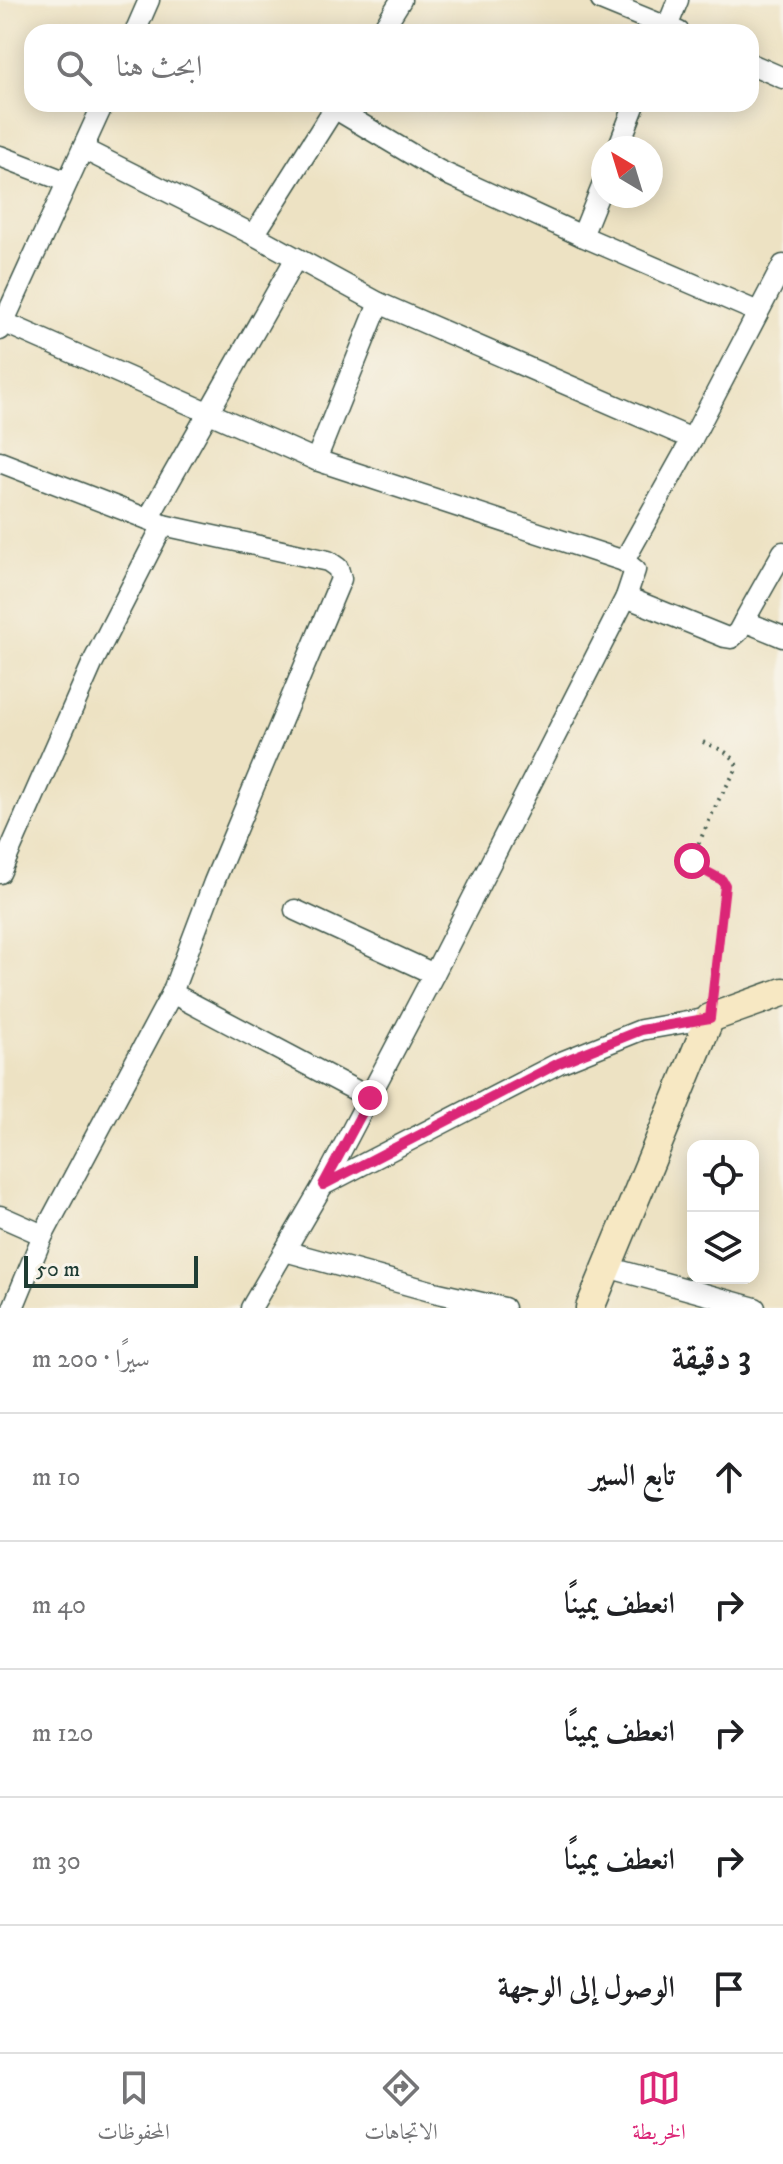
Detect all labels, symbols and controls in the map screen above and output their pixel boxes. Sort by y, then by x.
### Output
search box [24,24,759,112]
icon: search [52,46,96,90]
text: ابحث هنا [116,49,202,86]
north arrow [591,136,663,208]
route start [674,843,710,879]
route end [352,1080,388,1116]
map controls [687,1140,759,1284]
button: locate [687,1140,759,1212]
button: layers [687,1212,759,1284]
scale bar [24,1252,198,1288]
text: 50 m [36,1256,80,1283]
text: 3 دقيقة [672,1337,751,1379]
text: سيرًا · 200 m [32,1343,150,1376]
icon: ahead [707,1455,751,1499]
text: تابع السير [590,1458,675,1495]
text: 10 m [32,1461,81,1494]
icon: right [707,1583,751,1627]
text: انعطف يمينًا [564,1586,675,1623]
text: 40 m [32,1589,86,1622]
icon: right [707,1711,751,1755]
text: انعطف يمينًا [564,1714,675,1751]
text: 120 m [32,1717,93,1750]
icon: right [707,1839,751,1883]
text: انعطف يمينًا [564,1842,675,1879]
text: 30 m [32,1845,81,1878]
icon: arrive [707,1967,751,2011]
text: الوصول إلى الوجهة [498,1970,675,2007]
tab: المحفوظات [97,2066,170,2153]
tab: الاتجاهات [364,2066,438,2153]
tab: الخريطة [632,2066,686,2153]

